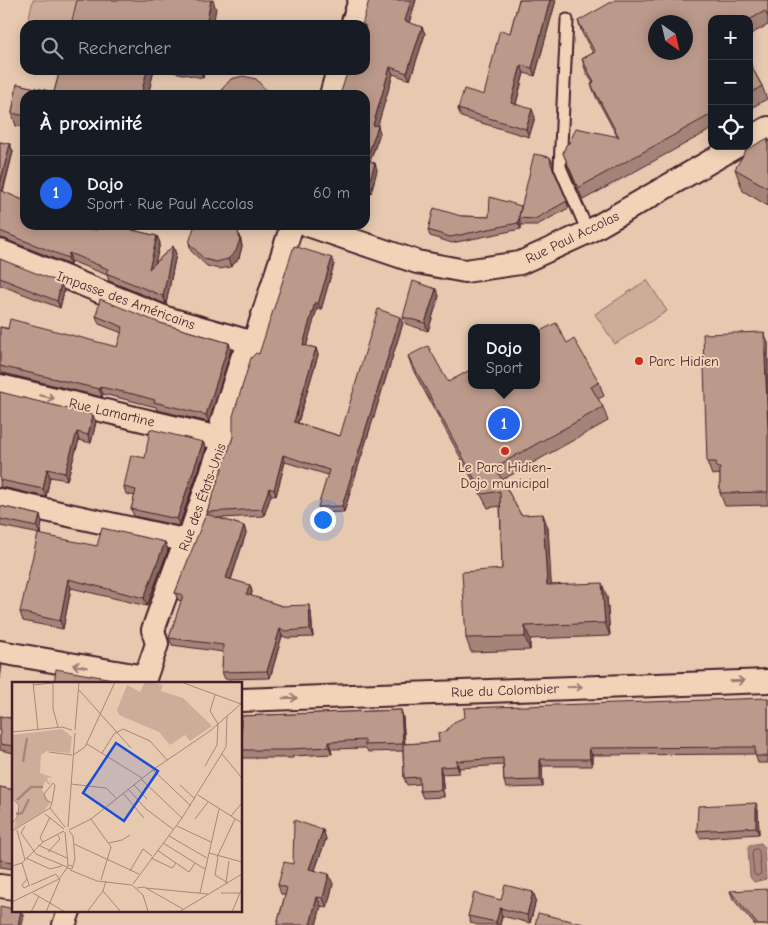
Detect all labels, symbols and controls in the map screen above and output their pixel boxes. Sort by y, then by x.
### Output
north arrow [648,15,693,60]
map controls [708,15,753,150]
button: + [708,15,753,60]
search box [20,20,370,75]
icon: search [38,34,66,62]
text: Rechercher [78,37,171,59]
button: − [708,60,753,105]
button: locate [708,105,753,150]
text: À proximité [40,111,142,135]
text: Dojo [87,173,123,195]
text: 1 [53,184,59,202]
text: 60 m [313,184,350,202]
text: Sport · Rue Paul Accolas [87,195,253,213]
street label: Rue Paul Accolas [523,207,622,267]
street label: Impasse des Américains [54,267,198,334]
popup [468,324,540,389]
text: Dojo [486,337,522,359]
place label: Parc Hidien [649,353,719,370]
marker: Parc Hidien [633,355,645,367]
text: Sport [486,359,522,377]
one-way arrow [39,393,55,402]
street label: Rue Lamartine [67,394,156,431]
pin: 1 [488,405,520,443]
street label: Rue des États-Unis [175,441,230,553]
marker: Le Parc Hidien- Dojo municipal [499,445,511,457]
place label: Le Parc Hidien- Dojo municipal [458,459,552,492]
your location [310,507,336,533]
one-way arrow [72,660,88,670]
one-way arrow [729,677,745,686]
street label: Rue du Colombier [451,680,560,701]
inset map [12,682,242,912]
one-way arrow [567,683,583,692]
one-way arrow [282,693,298,703]

